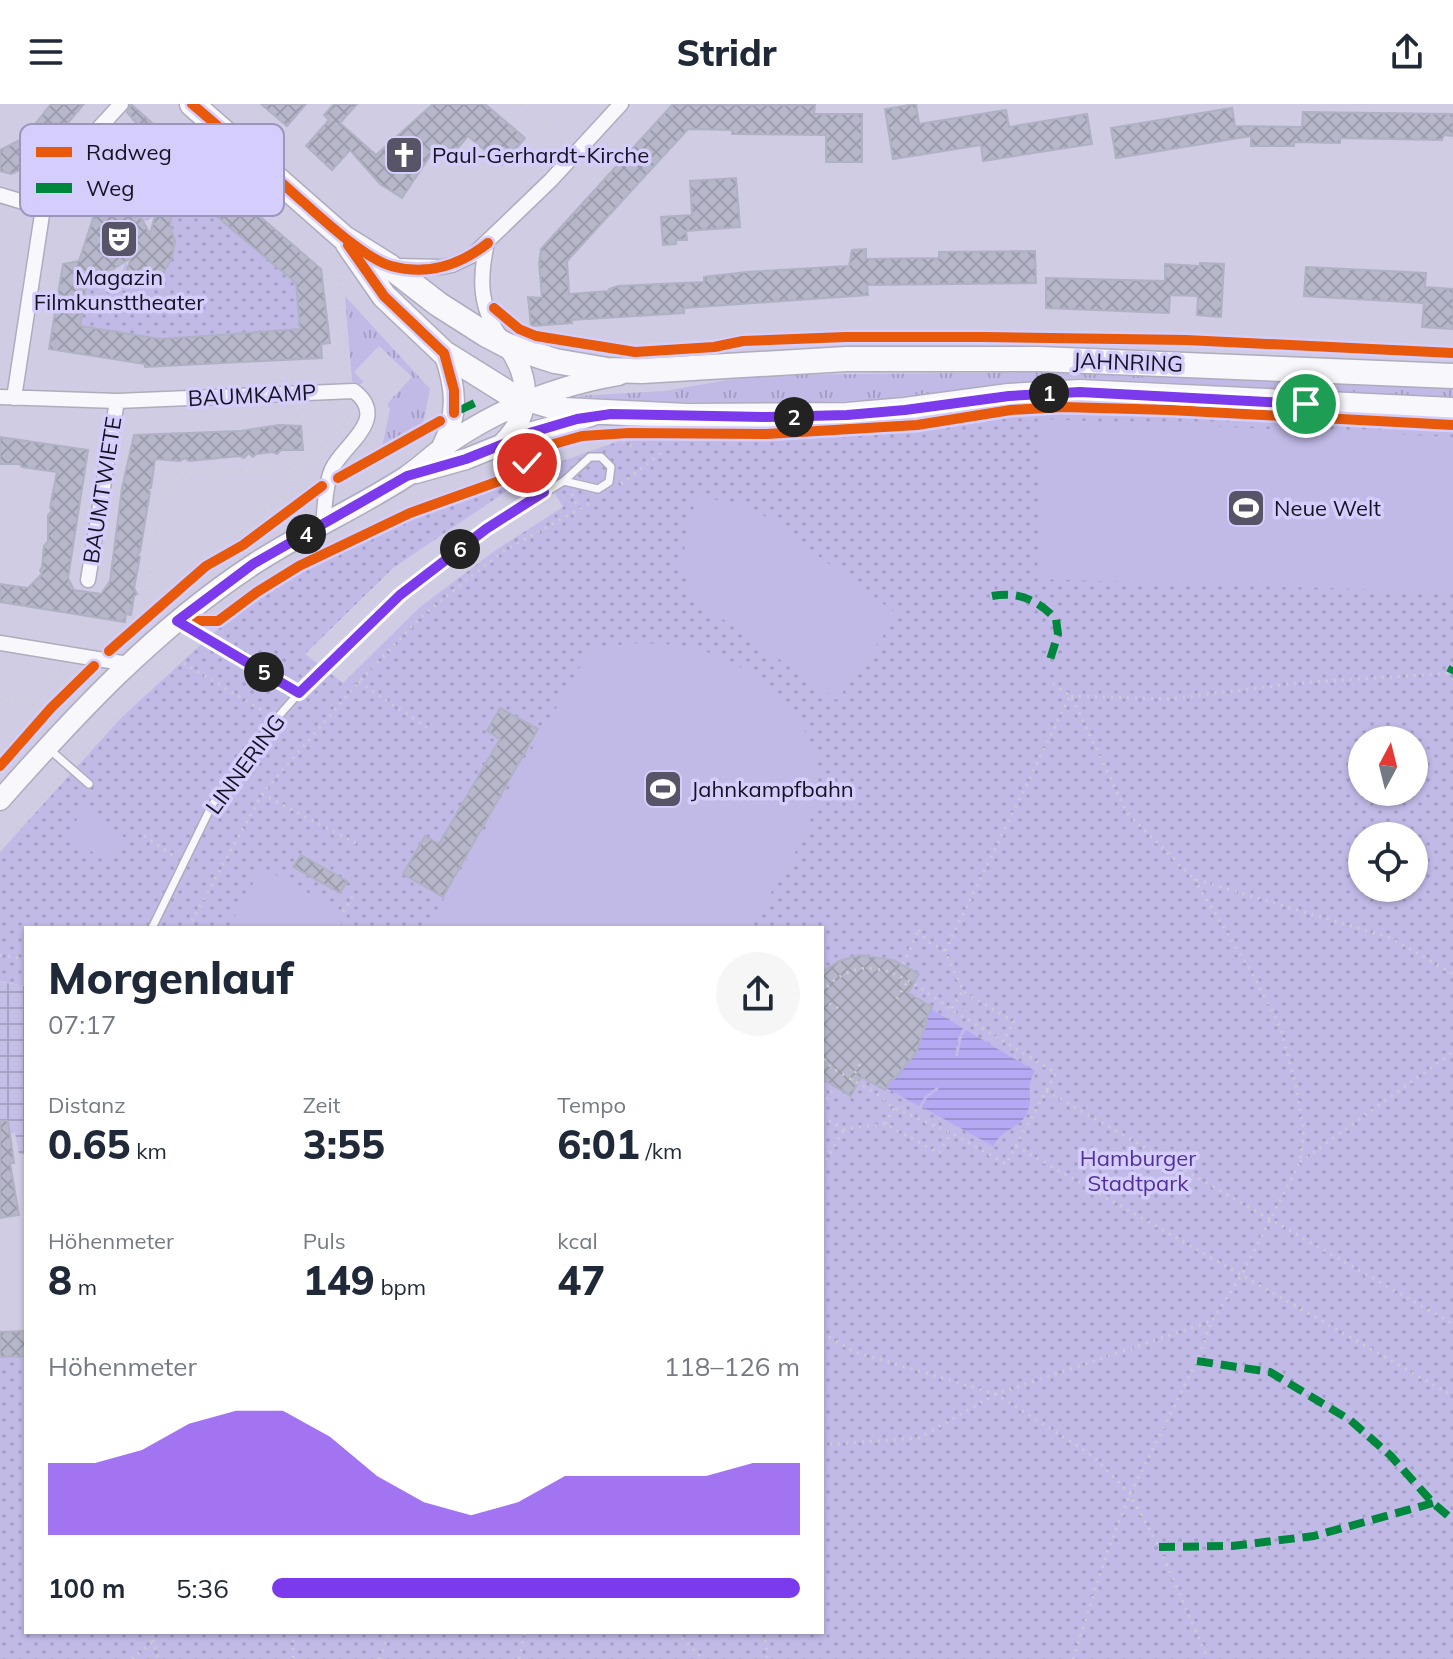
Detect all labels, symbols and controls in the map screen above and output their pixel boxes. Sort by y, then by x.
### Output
icon: menu [24,30,68,74]
text: Stridr [677,30,776,75]
icon: share [1385,30,1429,74]
legend [20,124,284,216]
church icon: Paul-Gerhardt-Kirche [383,134,425,176]
text: Radweg [86,138,172,166]
place label: Paul-Gerhardt-Kirche [432,141,649,169]
text: Weg [86,174,134,202]
theatre icon: Magazin Filmkunsttheater [98,218,140,260]
place label: Magazin Filmkunsttheater [34,263,204,316]
street label: JAHNRING [1072,346,1184,378]
pin [1272,370,1340,438]
pin: 1 [1029,373,1069,413]
street label: BAUMKAMP [187,378,317,412]
text: 1 [1042,379,1056,407]
icon: arrive [1284,382,1328,426]
pin: 2 [774,397,814,437]
text: 2 [787,403,801,431]
street label: BAUMTWIETE [77,415,127,565]
pin [493,429,561,497]
icon: check [505,441,549,485]
sports icon: Neue Welt [1225,487,1267,529]
place label: Neue Welt [1274,494,1381,522]
pin: 4 [286,514,326,554]
text: 4 [299,520,313,548]
pin: 6 [440,529,480,569]
text: 6 [453,535,467,563]
pin: 5 [244,652,284,692]
text: 5 [257,658,271,686]
street label: LINNERING [199,708,291,820]
north arrow [1348,726,1428,806]
map controls [1348,726,1428,902]
sports icon: Jahnkampfbahn [642,768,684,810]
place label: Jahnkampfbahn [691,775,854,803]
button: locate [1348,822,1428,902]
text: Morgenlauf [48,950,293,1005]
button: share [716,952,800,1036]
text: 07:17 [48,1008,116,1041]
text: Distanz [48,1091,126,1119]
text: Zeit [303,1091,340,1119]
text: Tempo [557,1091,626,1119]
text: 0.65 [48,1119,130,1169]
text: 3:55 [303,1119,385,1169]
text: 6:01 [557,1119,640,1169]
text: km [130,1137,167,1165]
text: /km [640,1137,682,1165]
park label: Hamburger Stadtpark [1080,1144,1196,1197]
text: Höhenmeter [48,1227,174,1255]
text: Puls [303,1227,346,1255]
text: kcal [557,1227,598,1255]
text: 8 [48,1255,72,1305]
text: 149 [303,1255,375,1305]
text: 47 [557,1255,605,1305]
text: m [72,1273,97,1301]
text: bpm [375,1273,426,1301]
text: Höhenmeter [48,1350,197,1383]
text: 118–126 m [664,1350,800,1383]
text: 100 m [48,1572,125,1605]
text: 5:36 [176,1572,229,1605]

